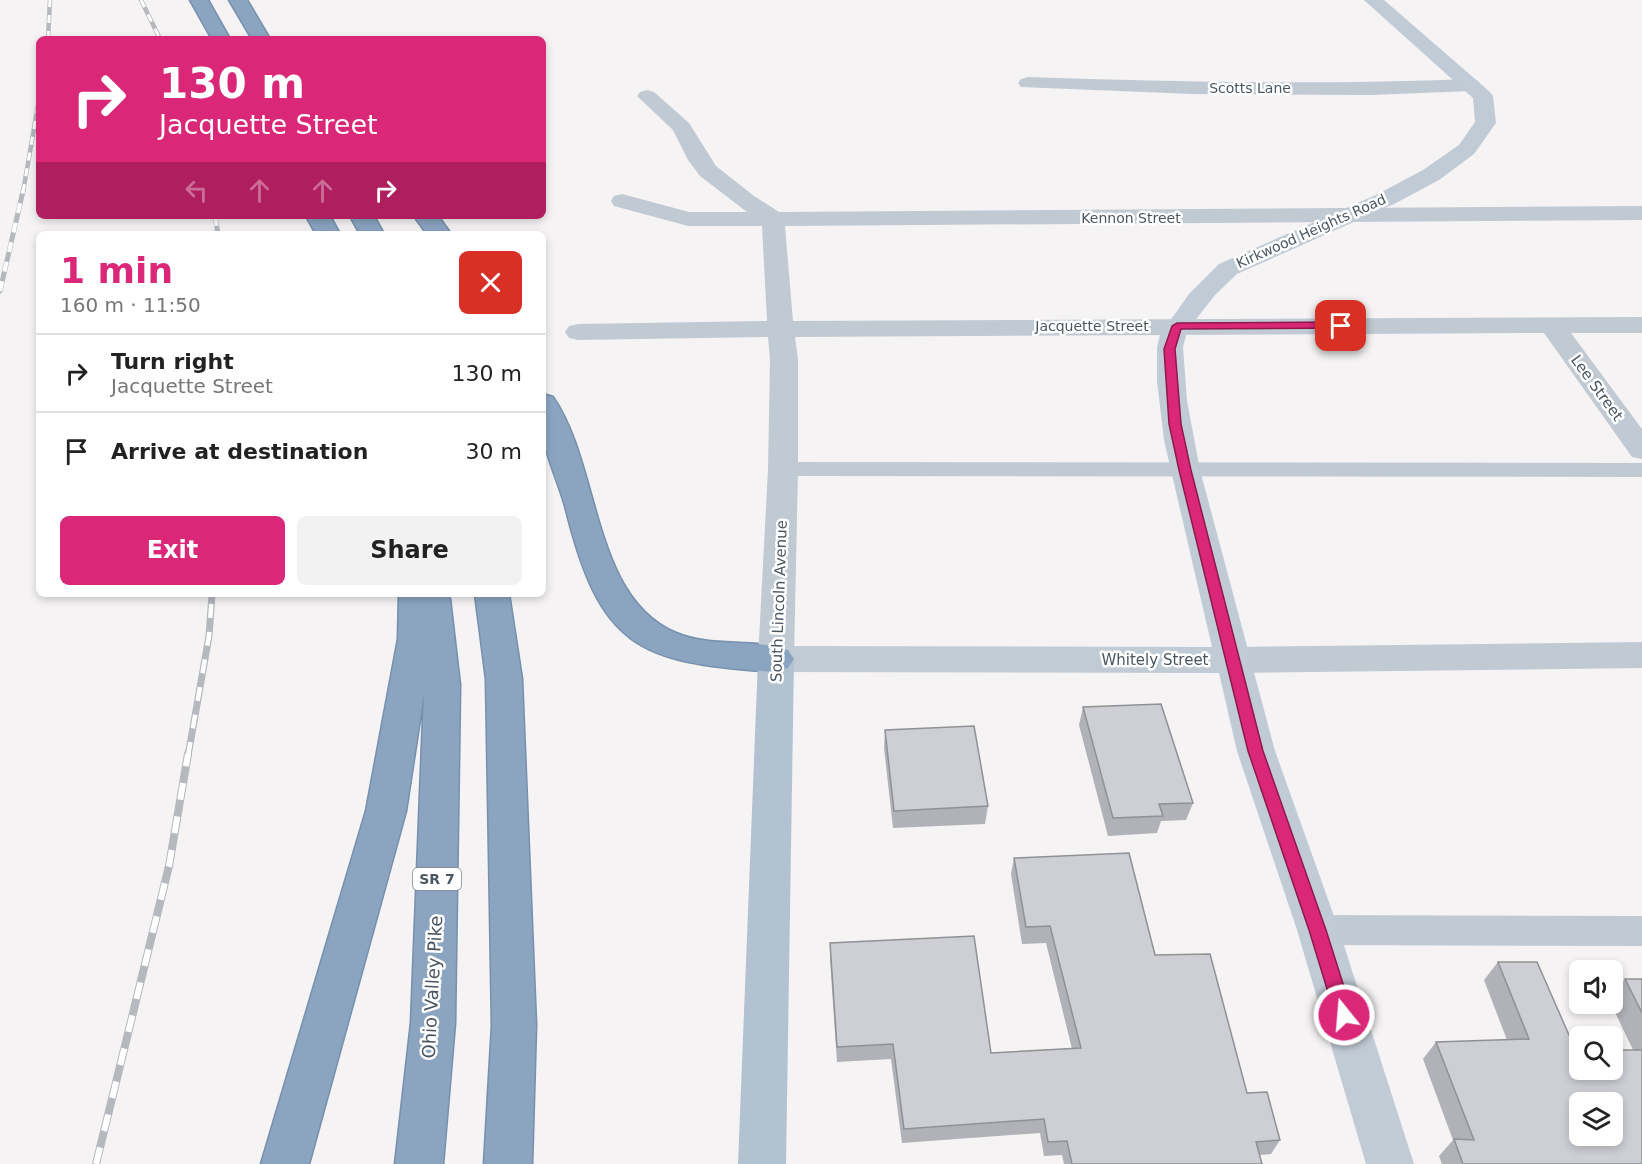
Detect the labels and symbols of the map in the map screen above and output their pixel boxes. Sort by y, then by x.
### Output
street label: Scotts Lane [1209,80,1291,96]
street label: Kirkwood Heights Road [1234,191,1388,271]
street label: Kennon Street [1081,210,1181,226]
pin [1315,300,1366,351]
street label: Jacquette Street [1034,318,1149,334]
street label: Lee Street [1567,352,1627,424]
street label: South Lincoln Avenue [767,520,791,682]
street label: Whitely Street [1101,651,1209,669]
road number: SR 7 [413,868,461,890]
street label: Ohio Valley Pike [418,915,446,1059]
position arrow [1312,983,1376,1047]

